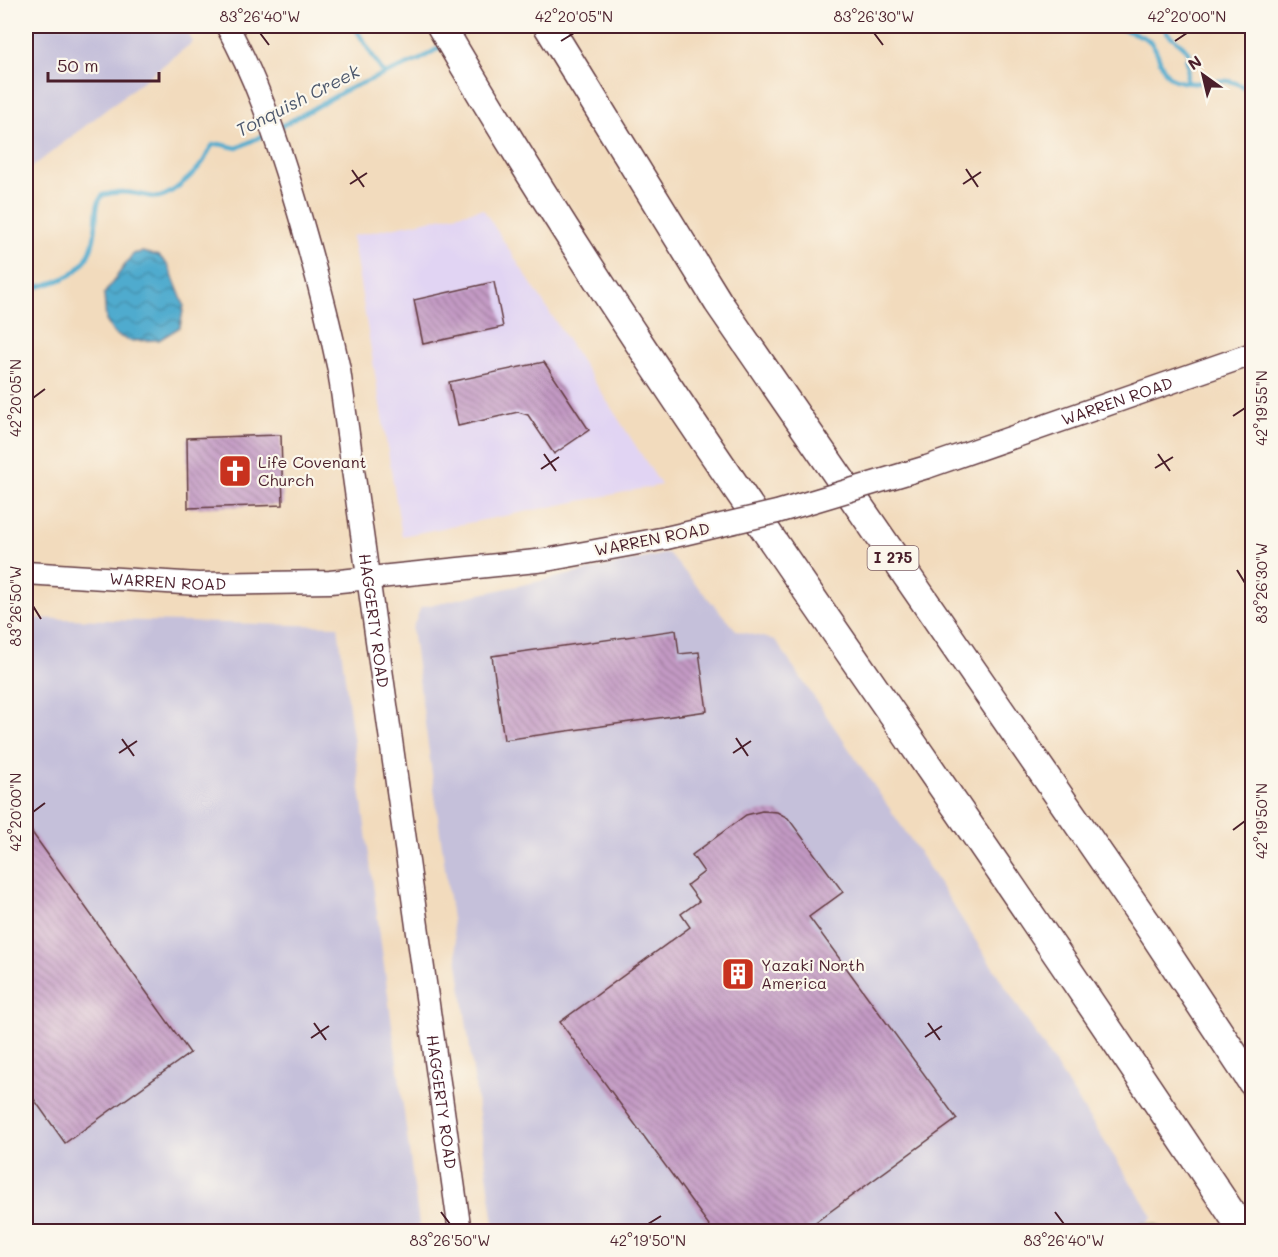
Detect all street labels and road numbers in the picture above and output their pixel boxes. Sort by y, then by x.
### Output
street label: WARREN ROAD [1058,371,1175,430]
street label: WARREN ROAD [593,517,711,560]
road number: I 275 [868,546,918,570]
street label: HAGGERTY ROAD [355,552,394,689]
street label: WARREN ROAD [109,567,226,594]
street label: HAGGERTY ROAD [422,1033,462,1170]

